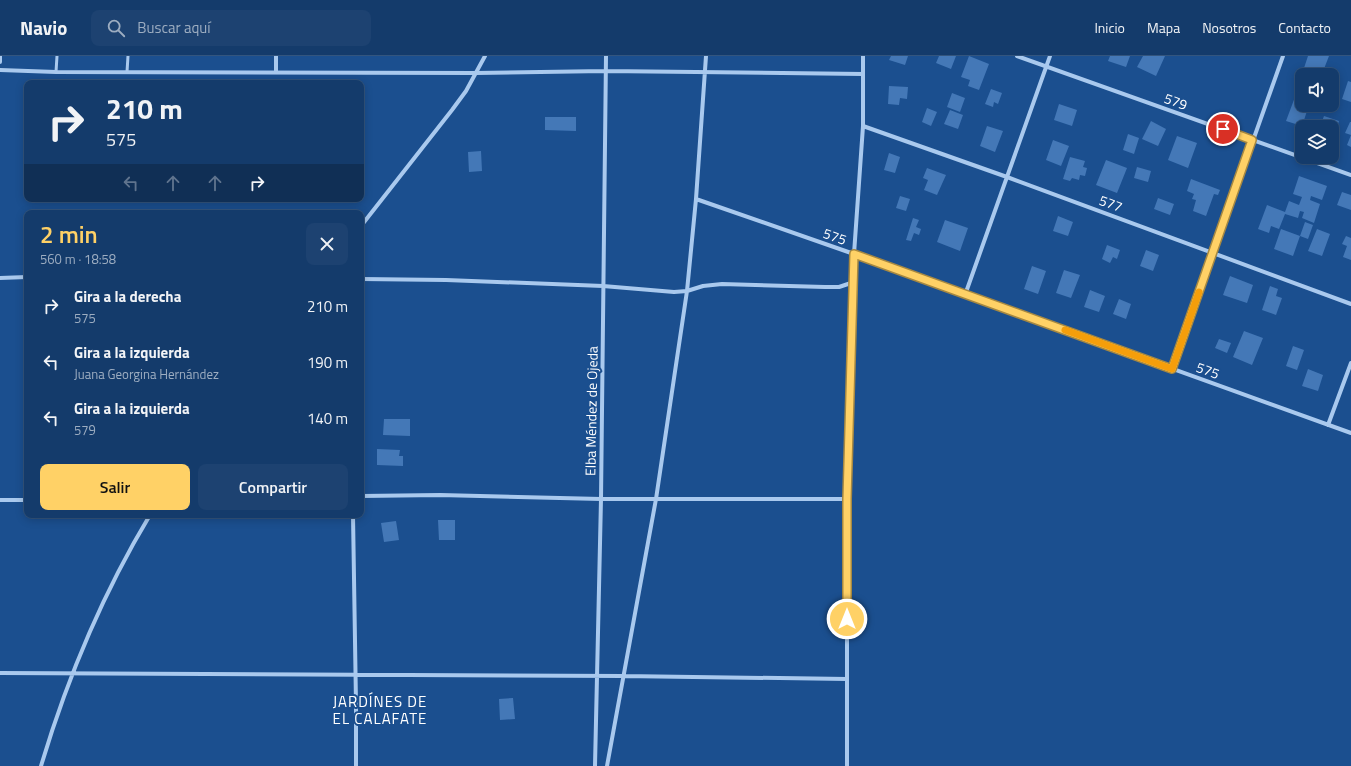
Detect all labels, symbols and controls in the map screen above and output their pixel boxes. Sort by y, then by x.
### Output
search box [91,10,371,46]
text: Navio [20,13,67,42]
text: Buscar aquí [137,16,211,39]
icon: search [105,17,127,39]
text: Inicio [1094,17,1125,38]
text: Mapa [1147,17,1180,38]
text: Nosotros [1202,17,1256,38]
text: Contacto [1278,17,1331,38]
map controls [1295,68,1339,164]
button: sound [1295,68,1339,112]
text: 210 m [106,87,183,130]
street label: 579 [1161,87,1191,115]
icon: right [40,96,92,148]
pin [1206,112,1240,146]
icon: arrive [1212,118,1234,140]
button: layers [1295,120,1339,164]
text: 575 [106,126,136,153]
icon: left [120,172,142,194]
icon: ahead [162,172,184,194]
icon: ahead [204,172,226,194]
icon: right [246,172,268,194]
street label: 577 [1096,189,1126,217]
text: 2 min [40,216,98,252]
street label: 575 [820,222,850,250]
button: close [306,223,348,265]
text: 560 m · 18:58 [40,249,116,269]
text: Gira a la derecha [74,285,181,308]
icon: right [40,295,62,317]
text: 210 m [307,295,348,318]
text: 575 [74,308,96,328]
text: Gira a la izquierda [74,341,190,364]
street label: Elba Méndez de Ojeda [579,346,603,476]
icon: left [40,351,62,373]
text: 190 m [307,351,348,374]
street label: 575 [1193,356,1223,384]
text: Juana Georgina Hernández [74,364,219,384]
text: Gira a la izquierda [74,397,190,420]
icon: left [40,407,62,429]
text: 140 m [307,407,348,430]
text: 579 [74,420,96,440]
button: Salir [40,464,190,510]
button: Compartir [198,464,348,510]
position arrow [826,598,868,640]
district label: JARDÍNES DE EL CALAFATE [333,690,427,730]

